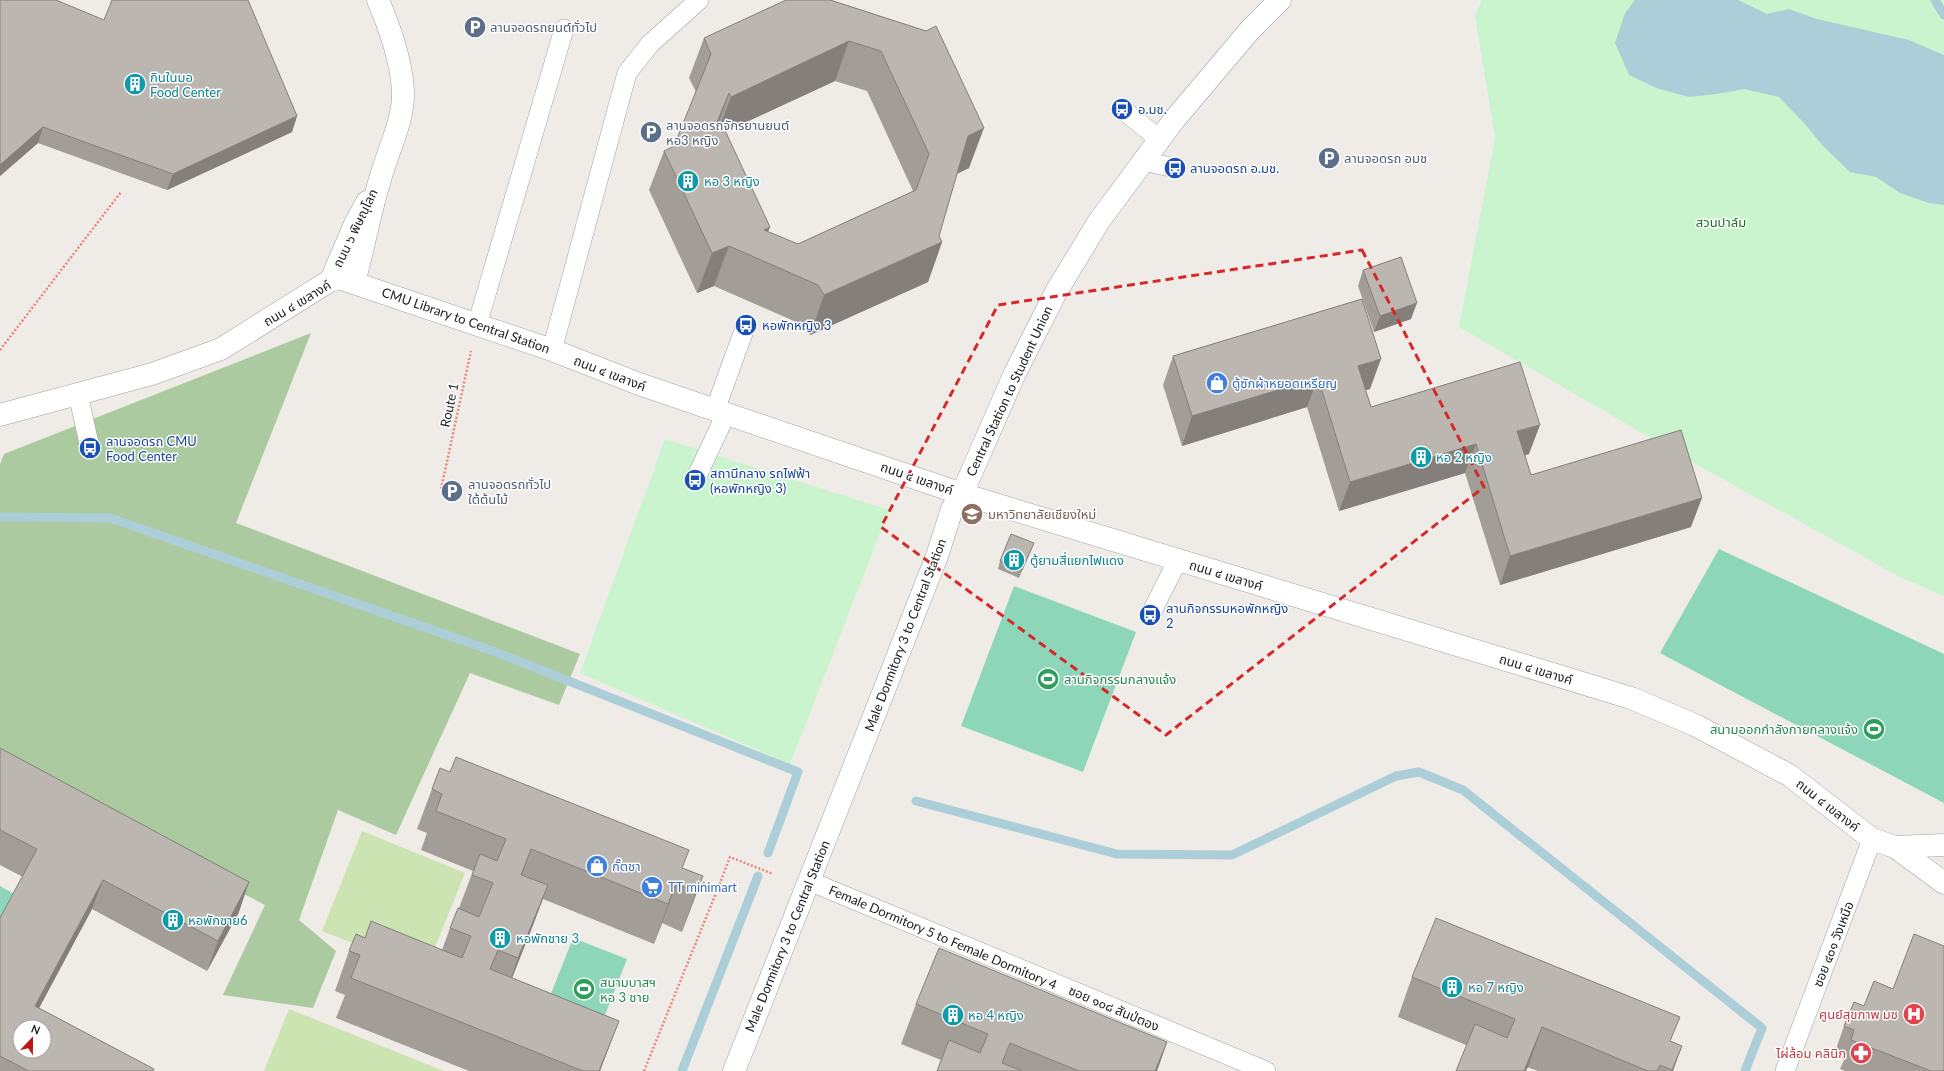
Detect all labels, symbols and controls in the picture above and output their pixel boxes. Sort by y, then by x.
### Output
parking icon: ลานจอดรถยนต์ทั่วไป [462,14,488,40]
place label: ลานจอดรถยนต์ทั่วไป [490,19,597,35]
place label: กินในมอ Food Center [150,69,221,100]
building icon: กินในมอ Food Center [122,71,148,97]
bus stop icon: อ.มช. [1109,96,1135,122]
place label: อ.มช. [1138,101,1167,117]
place label: ลานจอดรถจักรยานยนต์ หอ3 หญิง [666,117,789,148]
parking icon: ลานจอดรถจักรยานยนต์ หอ3 หญิง [638,119,664,145]
parking icon: ลานจอดรถ อมช [1316,145,1342,171]
place label: ลานจอดรถ อมช [1344,150,1427,166]
bus stop icon: ลานจอดรถ อ.มช. [1162,155,1188,181]
place label: ลานจอดรถ อ.มช. [1190,160,1279,176]
building icon: หอ 3 หญิง [675,168,701,194]
place label: หอ 3 หญิง [704,173,760,189]
street label: ถนน ๖ พิษณุโลก [329,186,381,270]
park label: สวนปาล์ม [1696,214,1746,230]
street label: ถนน ๔ เขลางค์ [260,277,334,329]
street label: CMU Library to Central Station [380,284,552,356]
street label: Central Station to Student Union [962,303,1056,479]
bus stop icon: หอพักหญิง 3 [733,312,759,338]
place label: หอพักหญิง 3 [762,317,831,333]
street label: ถนน ๔ เขลางค์ [572,352,648,394]
shop icon: ตู้ซักผ้าหยอดเหรียญ [1204,370,1230,396]
place label: ตู้ซักผ้าหยอดเหรียญ [1232,375,1337,391]
street label: Route 1 [437,381,461,429]
place label: ลานจอดรถ CMU Food Center [106,433,197,464]
bus stop icon: ลานจอดรถ CMU Food Center [77,435,103,461]
building icon: หอ 2 หญิง [1408,444,1434,470]
place label: หอ 2 หญิง [1436,449,1492,465]
street label: ถนน ๔ เขลางค์ [879,458,955,498]
place label: สถานีกลาง รถไฟฟ้า (หอพักหญิง 3) [710,465,810,496]
bus stop icon: สถานีกลาง รถไฟฟ้า (หอพักหญิง 3) [682,467,708,493]
place label: ลานจอดรถทั่วไป ใต้ต้นไม้ [468,476,551,507]
parking icon: ลานจอดรถทั่วไป ใต้ต้นไม้ [439,478,465,504]
school or university icon: มหาวิทยาลัยเชียงใหม่ [959,501,985,527]
place label: มหาวิทยาลัยเชียงใหม่ [988,506,1096,522]
street label: Male Dormitory 3 to Central Station [861,536,949,734]
building icon: ตู้ยามสี่แยกไฟแดง [1001,547,1027,573]
place label: ตู้ยามสี่แยกไฟแดง [1030,551,1124,568]
street label: ถนน ๔ เขลางค์ [1187,556,1265,594]
place label: ลานกิจกรรมหอพักหญิง 2 [1166,600,1288,631]
bus stop icon: ลานกิจกรรมหอพักหญิง 2 [1137,602,1163,628]
street label: ถนน ๔ เขลางค์ [1497,650,1575,688]
sports icon: ลานกิจกรรมกลางแจ้ง [1035,666,1061,692]
place label: ลานกิจกรรมกลางแจ้ง [1064,671,1176,687]
sports icon: สนามออกกำลังกายกลางแจ้ง [1861,716,1887,742]
place label: สนามออกกำลังกายกลางแจ้ง [1710,721,1858,737]
street label: ถนน ๔ เขลางค์ [1793,775,1863,835]
street label: Male Dormitory 3 to Central Station [741,838,833,1034]
shop icon: กั๊ตชา [584,853,610,879]
place label: กั๊ตชา [612,858,641,874]
supermarket icon: TT minimart [639,874,665,900]
place label: TT minimart [668,879,737,895]
street label: Female Dormitory 5 to Female Dormitory 4 [827,882,1060,993]
street label: ซอย ๔๐๑ วังเหนึอ [1809,899,1857,989]
building icon: หอพักชาย6 [160,907,186,933]
place label: หอพักชาย6 [188,912,248,928]
building icon: หอพักชาย 3 [487,925,513,951]
place label: หอพักชาย 3 [516,930,579,946]
place label: สนามบาสฯ หอ 3 ชาย [600,974,656,1005]
building icon: หอ 7 หญิง [1439,974,1465,1000]
sports icon: สนามบาสฯ หอ 3 ชาย [571,976,597,1002]
place label: หอ 7 หญิง [1468,979,1524,995]
street label: ซอย ๑๐๘ สันป่ตอง [1066,982,1162,1034]
hospital icon: ศูนย์สุขภาพ มช [1901,1001,1927,1027]
building icon: หอ 4 หญิง [940,1002,966,1028]
place label: ศูนย์สุขภาพ มช [1819,1006,1898,1022]
place label: หอ 4 หญิง [968,1007,1024,1023]
north arrow [12,1019,52,1059]
text: N [30,1022,42,1037]
pharmacy icon: ไผ่ล้อม คลินิก [1848,1040,1874,1066]
place label: ไผ่ล้อม คลินิก [1775,1045,1846,1061]

